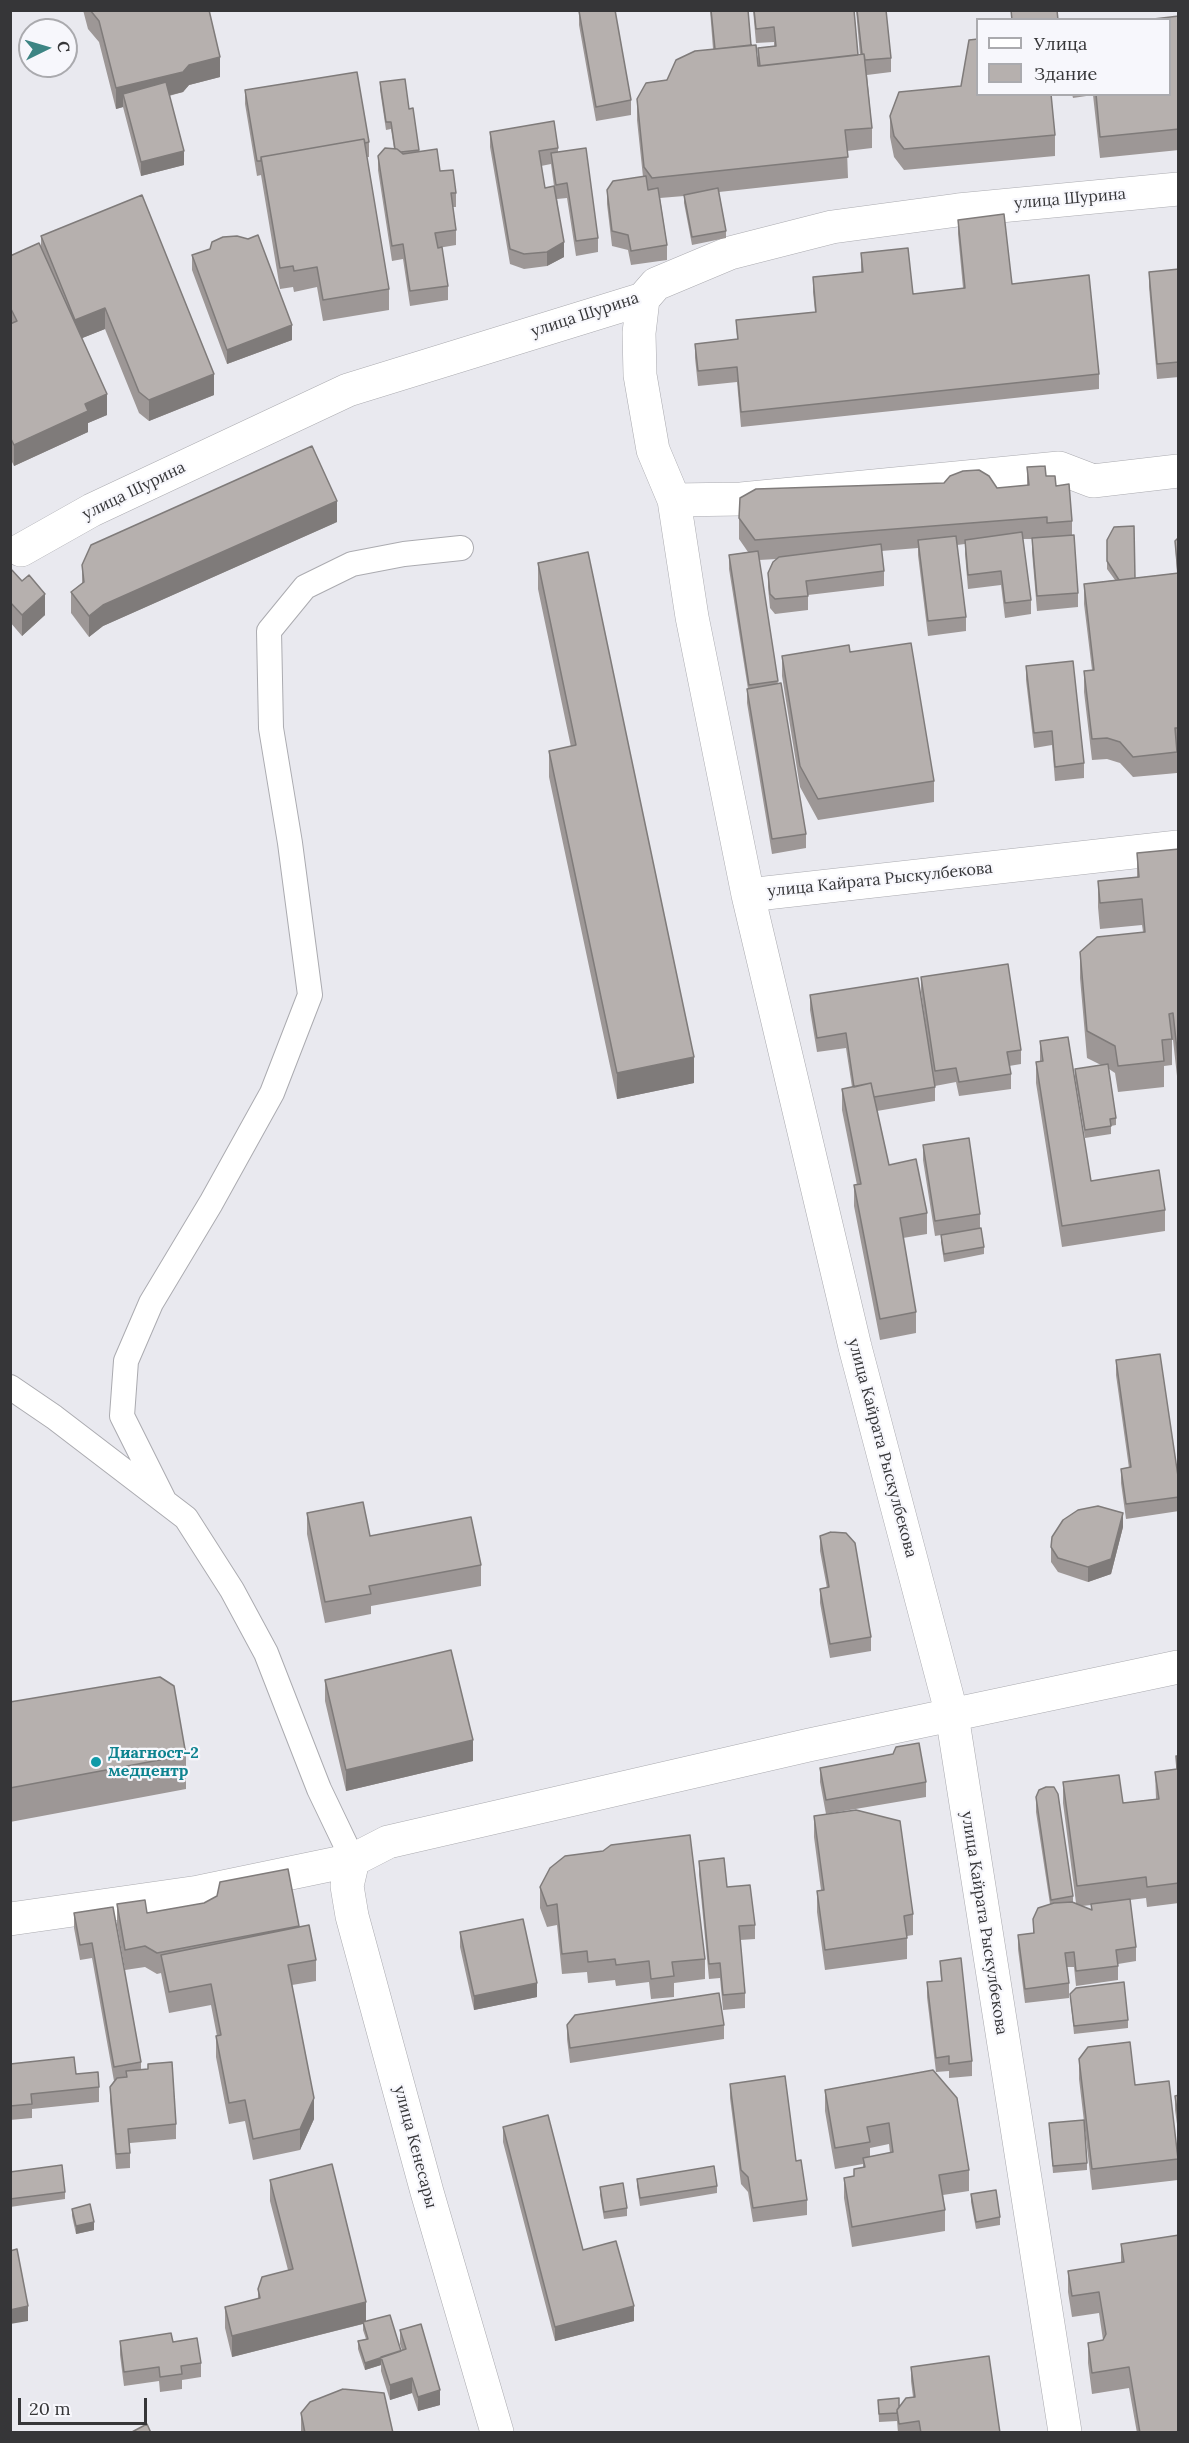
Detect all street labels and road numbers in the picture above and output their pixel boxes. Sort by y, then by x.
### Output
street label: улица Шурина [1013,185,1127,213]
street label: улица Шурина [529,289,641,341]
street label: улица Шурина [79,458,189,524]
street label: улица Кайрата Рыскулбекова [767,859,993,901]
street label: улица Кайрата Рыскулбекова [843,1336,921,1560]
street label: улица Кайрата Рыскулбекова [957,1810,1011,2036]
street label: улица Кенесары [389,2084,441,2210]

